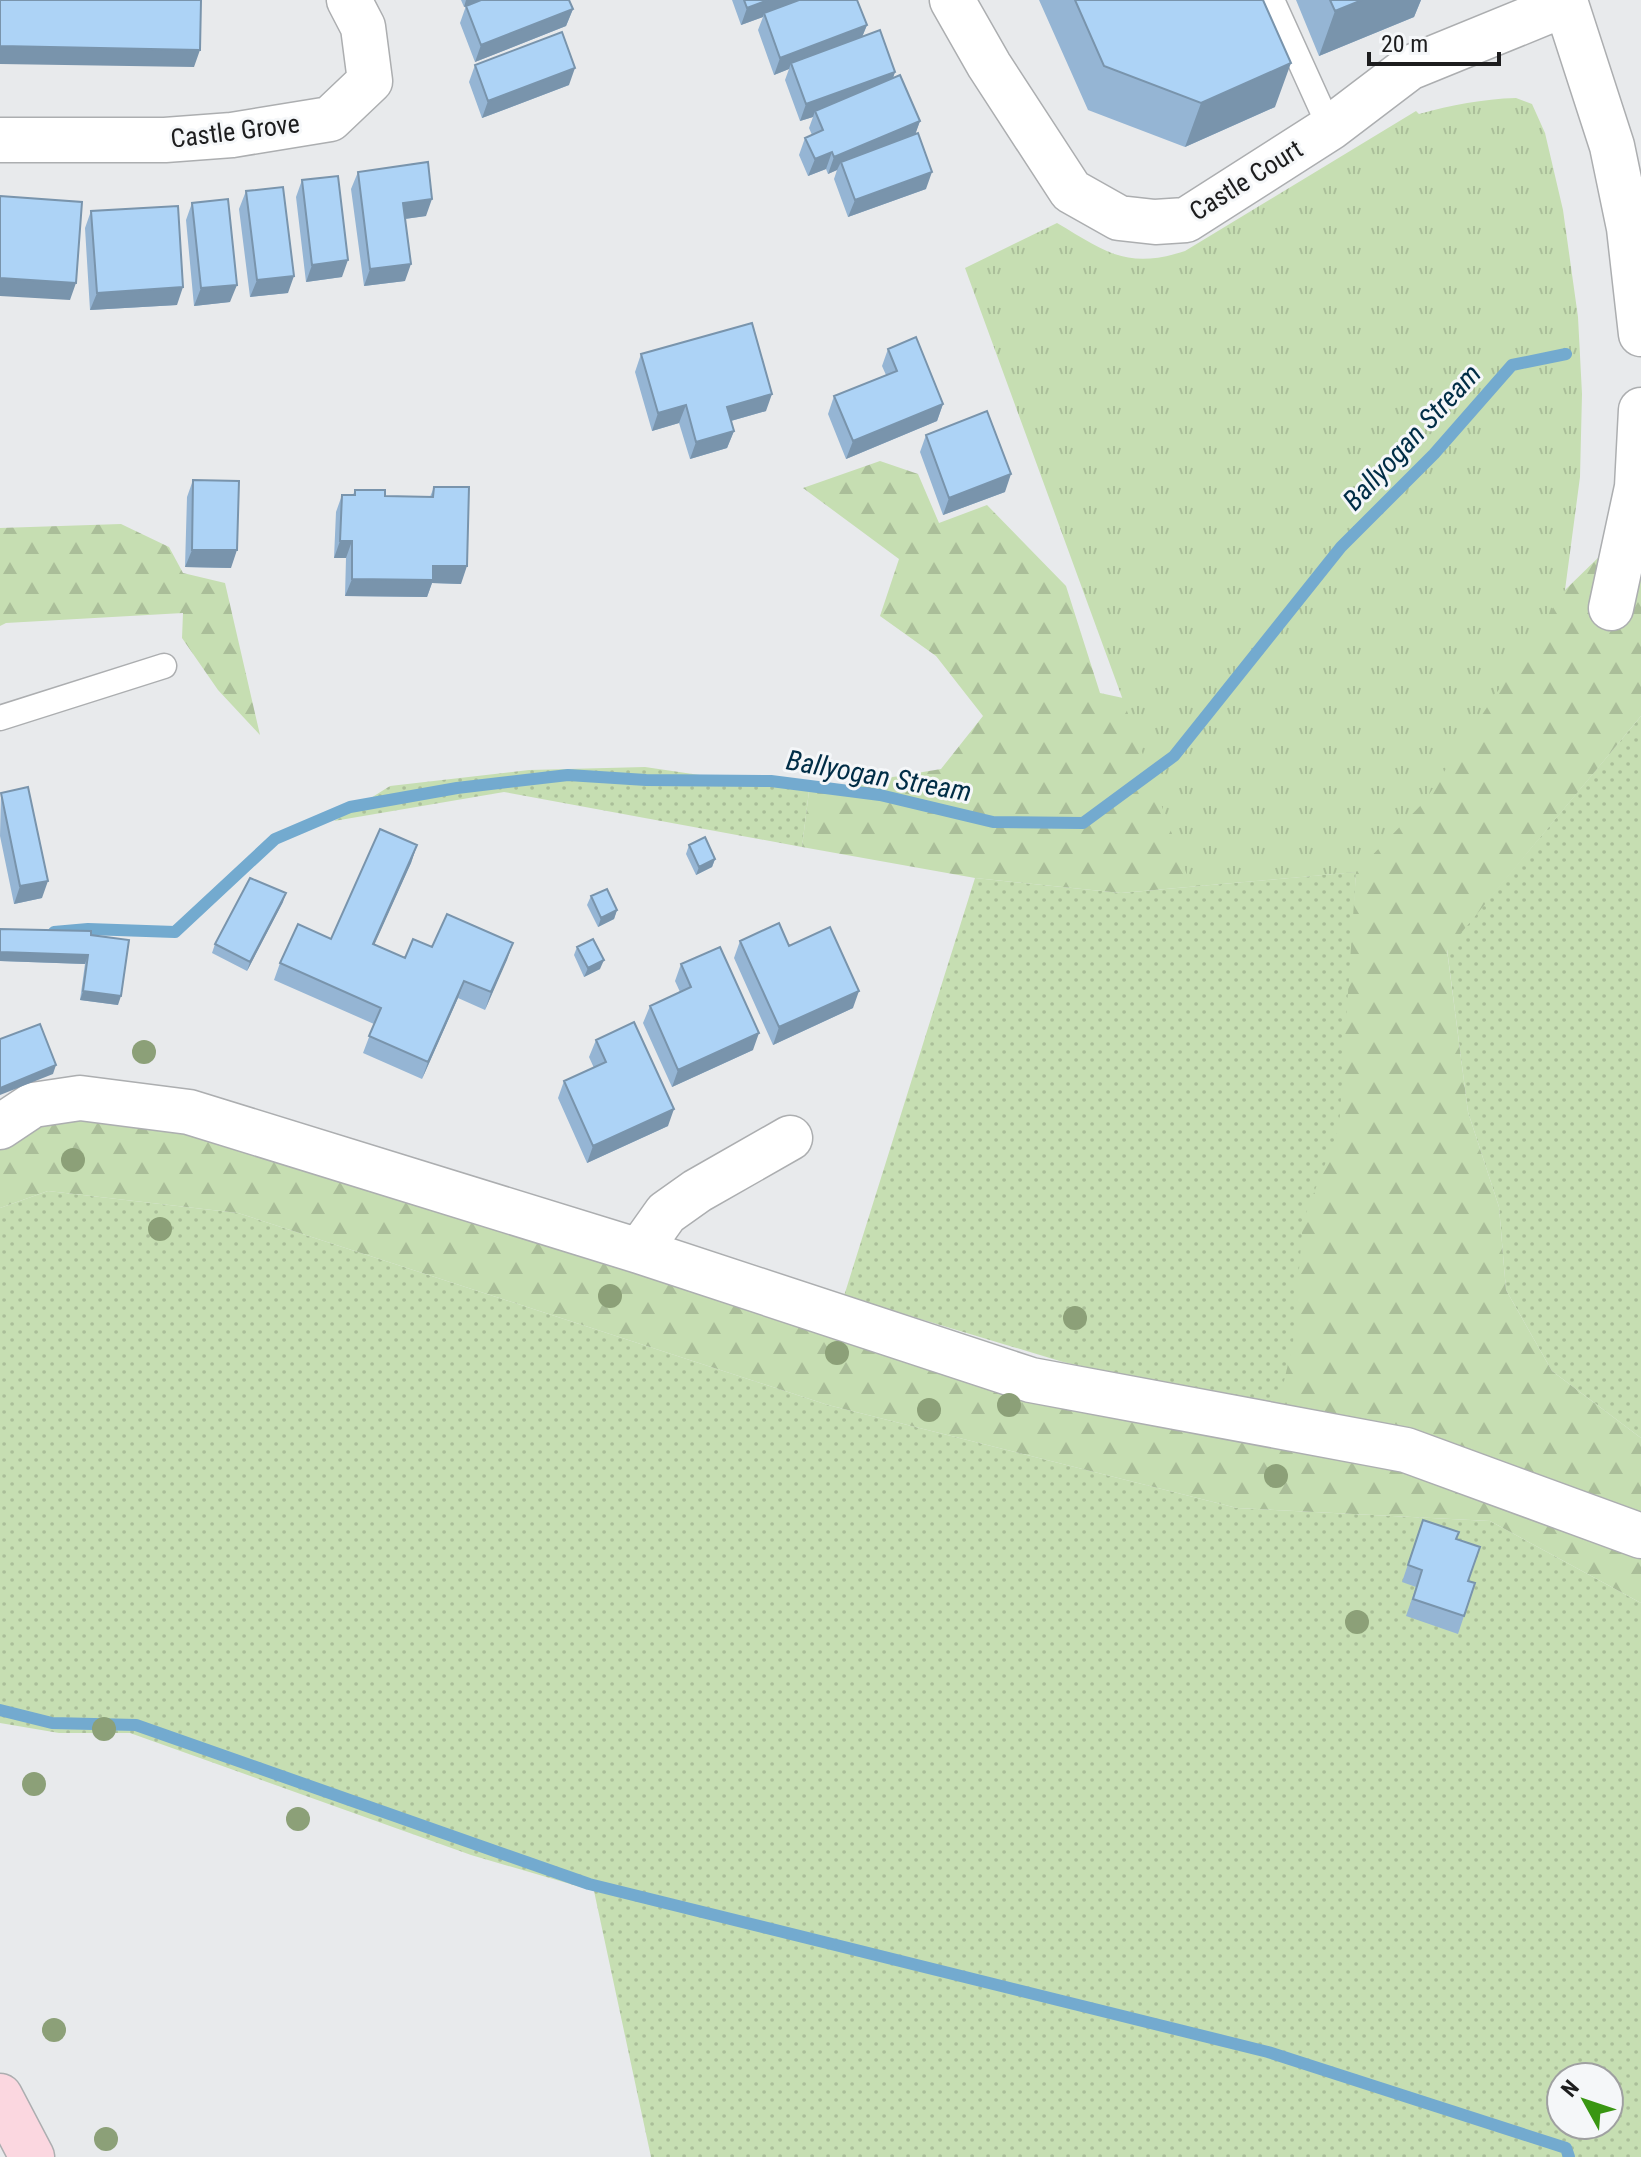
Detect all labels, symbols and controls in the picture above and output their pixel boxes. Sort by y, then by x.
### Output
scale bar [1369,16,1499,66]
text: 20 m [1381,30,1428,58]
street label: Castle Grove [169,108,301,154]
street label: Castle Court [1184,134,1308,226]
water label: Ballyogan Stream [1336,357,1488,517]
water label: Ballyogan Stream [784,743,974,809]
north arrow [1545,2061,1625,2141]
text: N [1556,2075,1584,2102]

